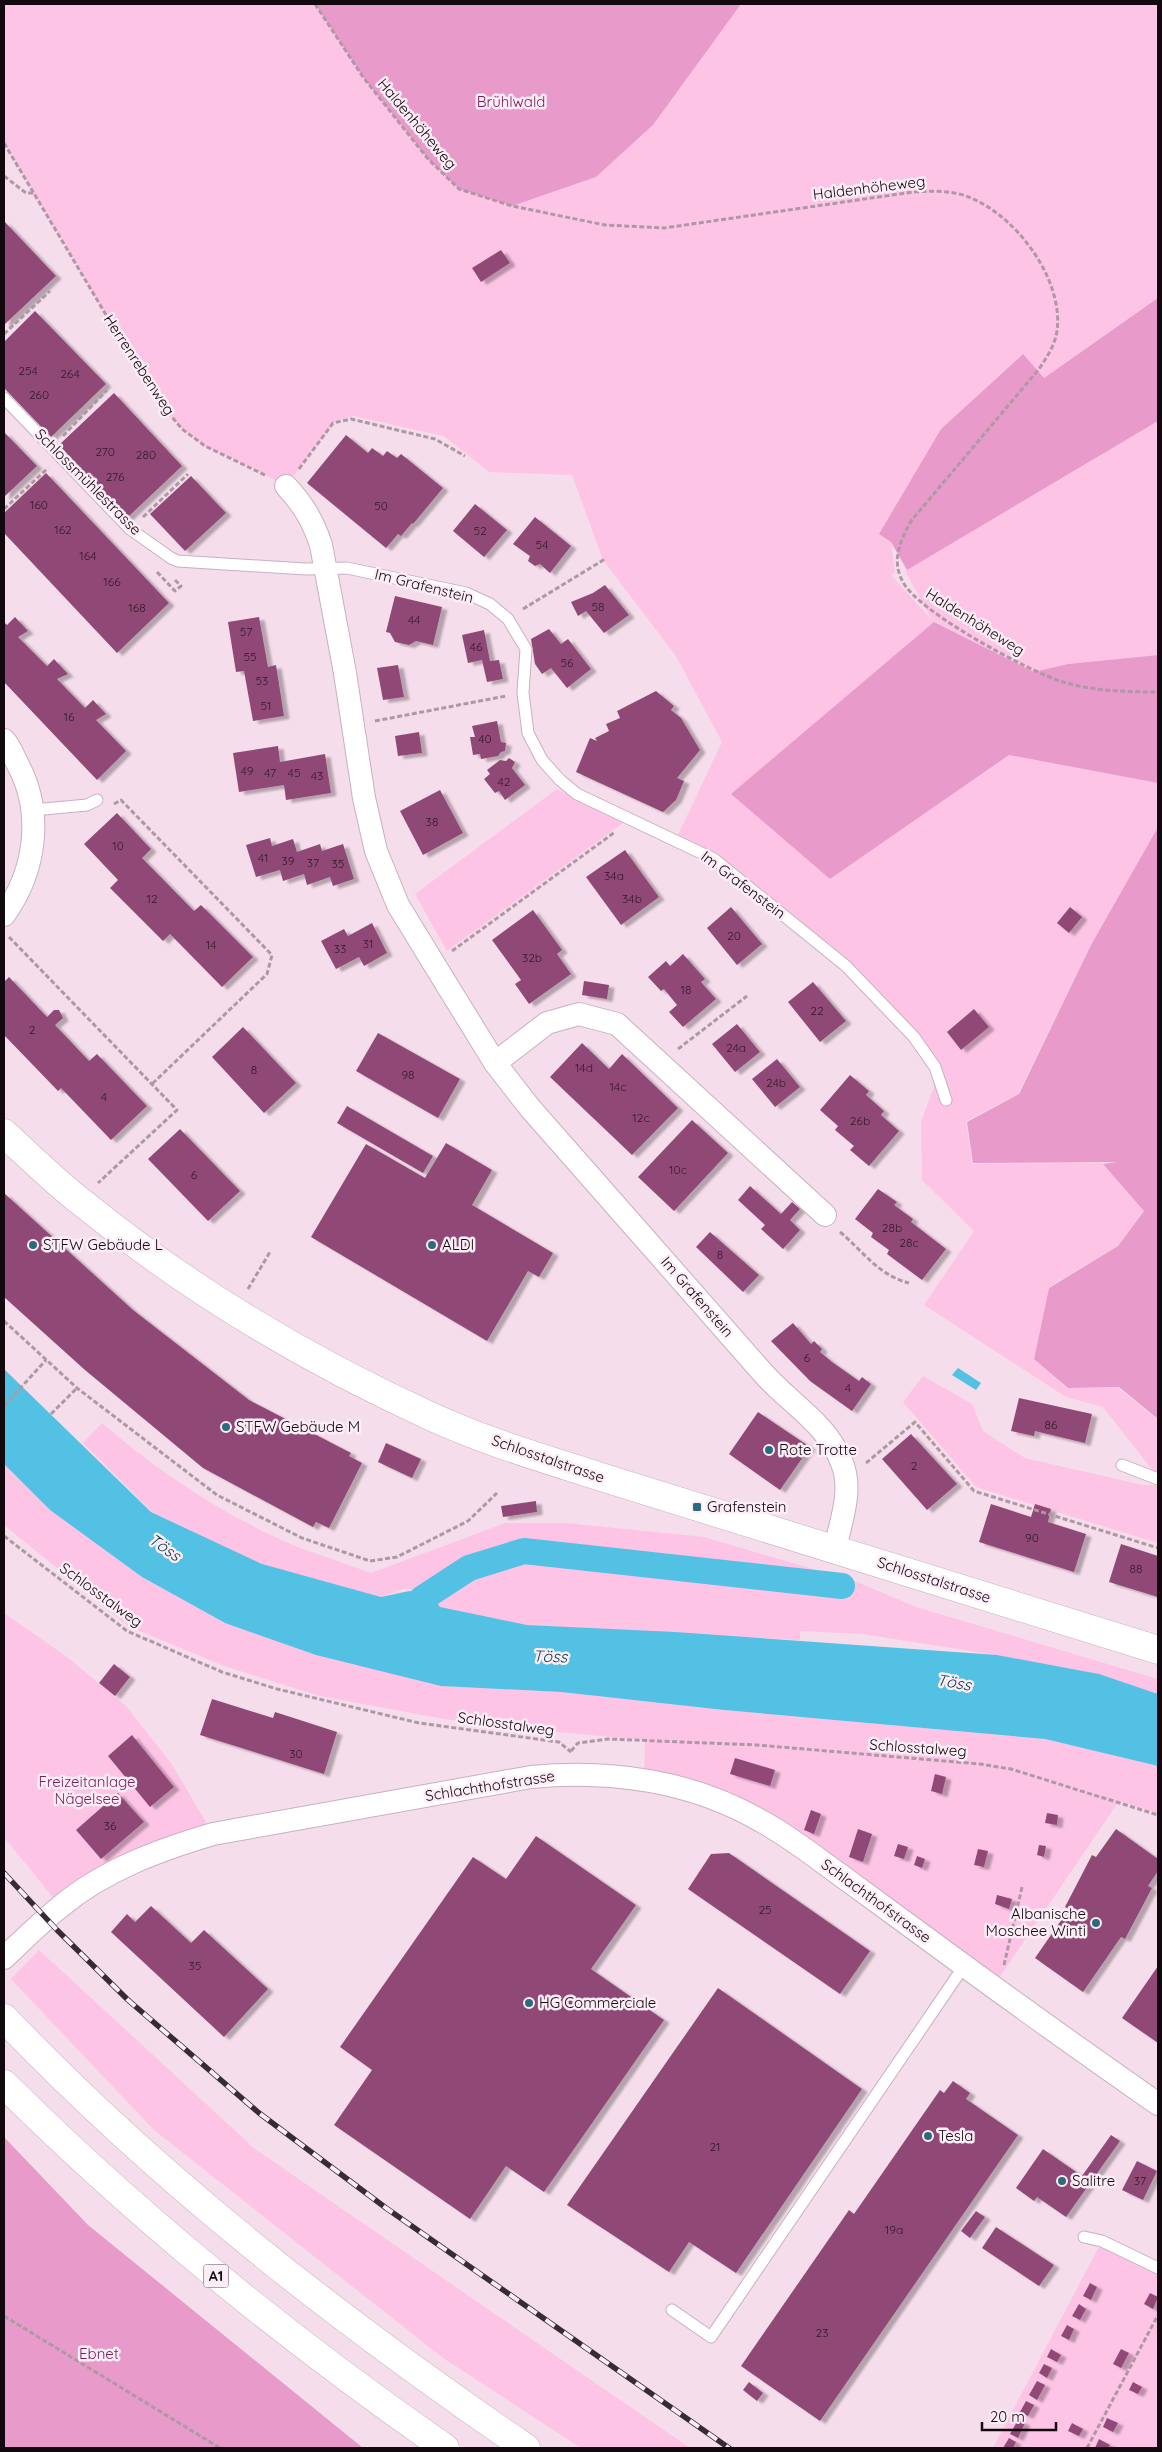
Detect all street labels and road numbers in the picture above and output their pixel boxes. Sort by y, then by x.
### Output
street label: Haldenhöheweg [374,74,461,173]
street label: Haldenhöheweg [812,171,926,204]
street label: Herrenrebenweg [100,311,179,419]
street label: Schlossmühlestrasse [31,424,146,539]
street label: Im Grafenstein [373,564,475,607]
street label: Haldenhöheweg [922,584,1028,660]
street label: Im Grafenstein [697,847,789,923]
street label: Im Grafenstein [657,1252,738,1341]
street label: Schlosstalstrasse [489,1430,607,1487]
street label: Schlosstalstrasse [875,1552,993,1607]
street label: Schlosstalweg [56,1558,146,1631]
street label: Schlosstalweg [456,1707,556,1740]
street label: Schlosstalweg [869,1735,967,1760]
street label: Schlachthofstrasse [424,1766,556,1805]
street label: Schlachthofstrasse [818,1854,935,1947]
road number: A1 [204,2264,228,2288]

